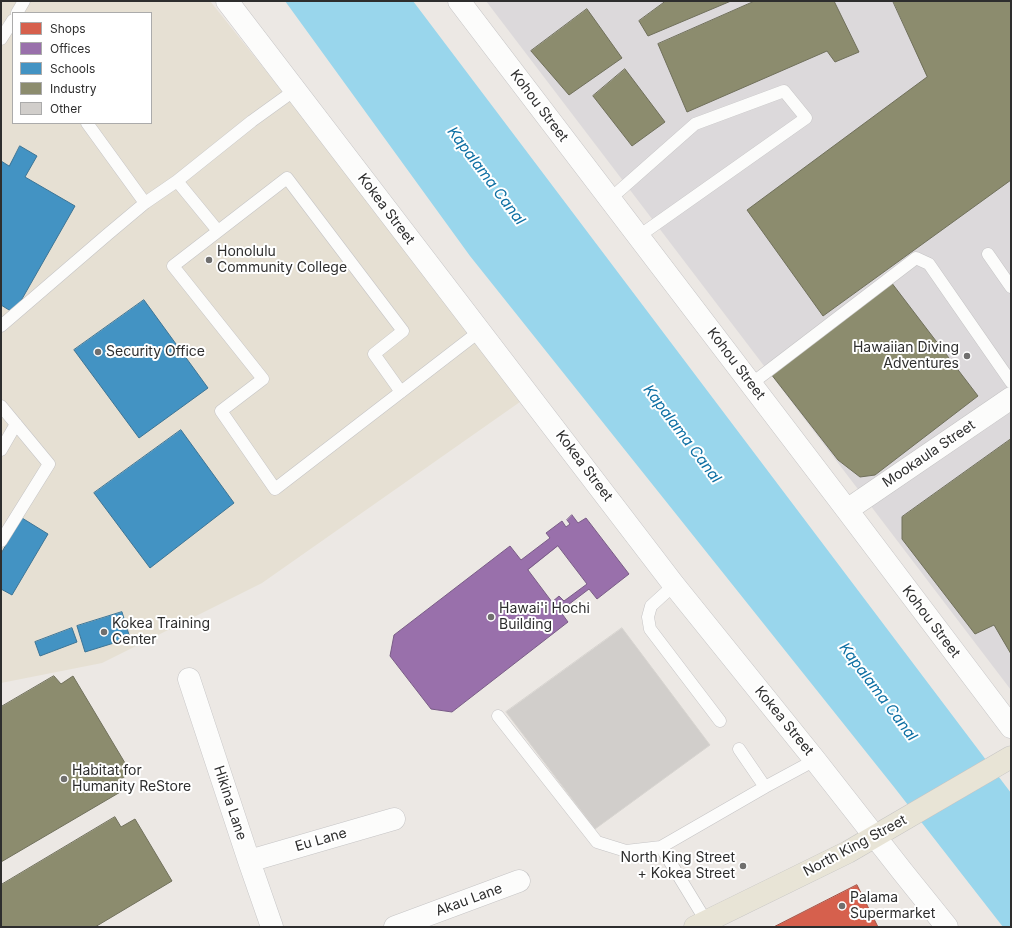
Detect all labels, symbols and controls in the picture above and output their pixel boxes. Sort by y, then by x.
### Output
legend [12,12,152,124]
text: Shops [50,21,86,36]
text: Offices [50,41,91,56]
text: Schools [50,61,95,76]
street label: Kohou Street [507,67,571,145]
text: Industry [50,81,96,96]
text: Other [50,101,82,116]
water label: Kapalama Canal [443,123,529,229]
street label: Kokea Street [354,170,418,248]
place label: Honolulu Community College [217,244,347,276]
marker: Honolulu Community College [204,255,214,265]
street label: Kohou Street [704,325,768,403]
place label: Hawaiian Diving Adventures [853,340,959,372]
place label: Security Office [106,344,205,360]
marker: Security Office [93,347,103,357]
marker: Hawaiian Diving Adventures [962,351,972,361]
water label: Kapalama Canal [639,381,725,487]
street label: Mookaula Street [880,417,978,491]
street label: Kokea Street [552,427,616,505]
street label: Kohou Street [899,583,963,661]
place label: Hawai'i Hochi Building [499,601,590,634]
marker: Hawai'i Hochi Building [486,612,496,622]
place label: Kokea Training Center [112,616,210,648]
marker: Kokea Training Center [99,627,109,637]
water label: Kapalama Canal [835,639,921,745]
street label: Kokea Street [751,683,817,759]
place label: Habitat for Humanity ReStore [72,763,191,796]
street label: Hikina Lane [210,764,250,842]
marker: Habitat for Humanity ReStore [59,774,69,784]
street label: North King Street [800,812,910,880]
street label: Eu Lane [293,825,349,855]
place label: North King Street + Kokea Street [620,850,735,882]
marker: North King Street + Kokea Street [738,861,748,871]
street label: Akau Lane [433,880,505,920]
place label: Palama Supermarket [850,890,935,922]
marker: Palama Supermarket [837,901,847,911]

